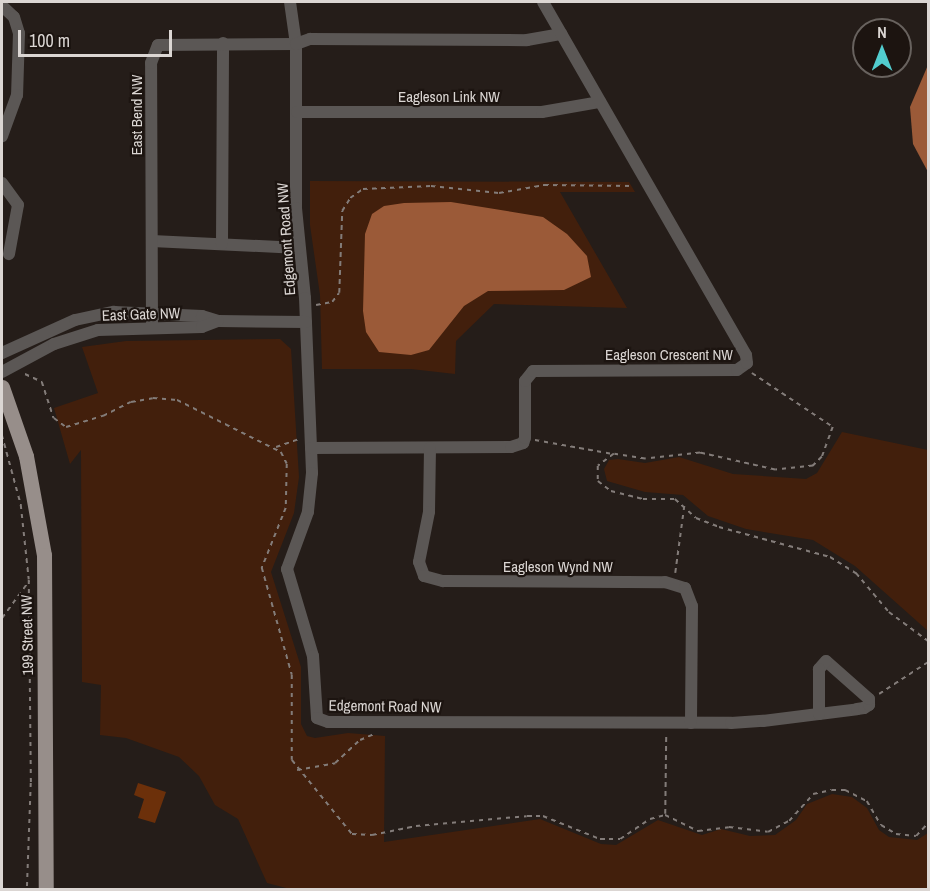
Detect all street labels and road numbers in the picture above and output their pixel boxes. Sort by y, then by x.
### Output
street label: East Bend NW [128,75,146,155]
street label: Eagleson Link NW [398,88,500,106]
street label: Edgemont Road NW [273,182,299,296]
street label: East Gate NW [101,304,181,324]
street label: Eagleson Crescent NW [605,346,733,364]
street label: Eagleson Wynd NW [503,558,613,576]
street label: 199 Street NW [17,595,37,675]
street label: Edgemont Road NW [328,696,442,716]

